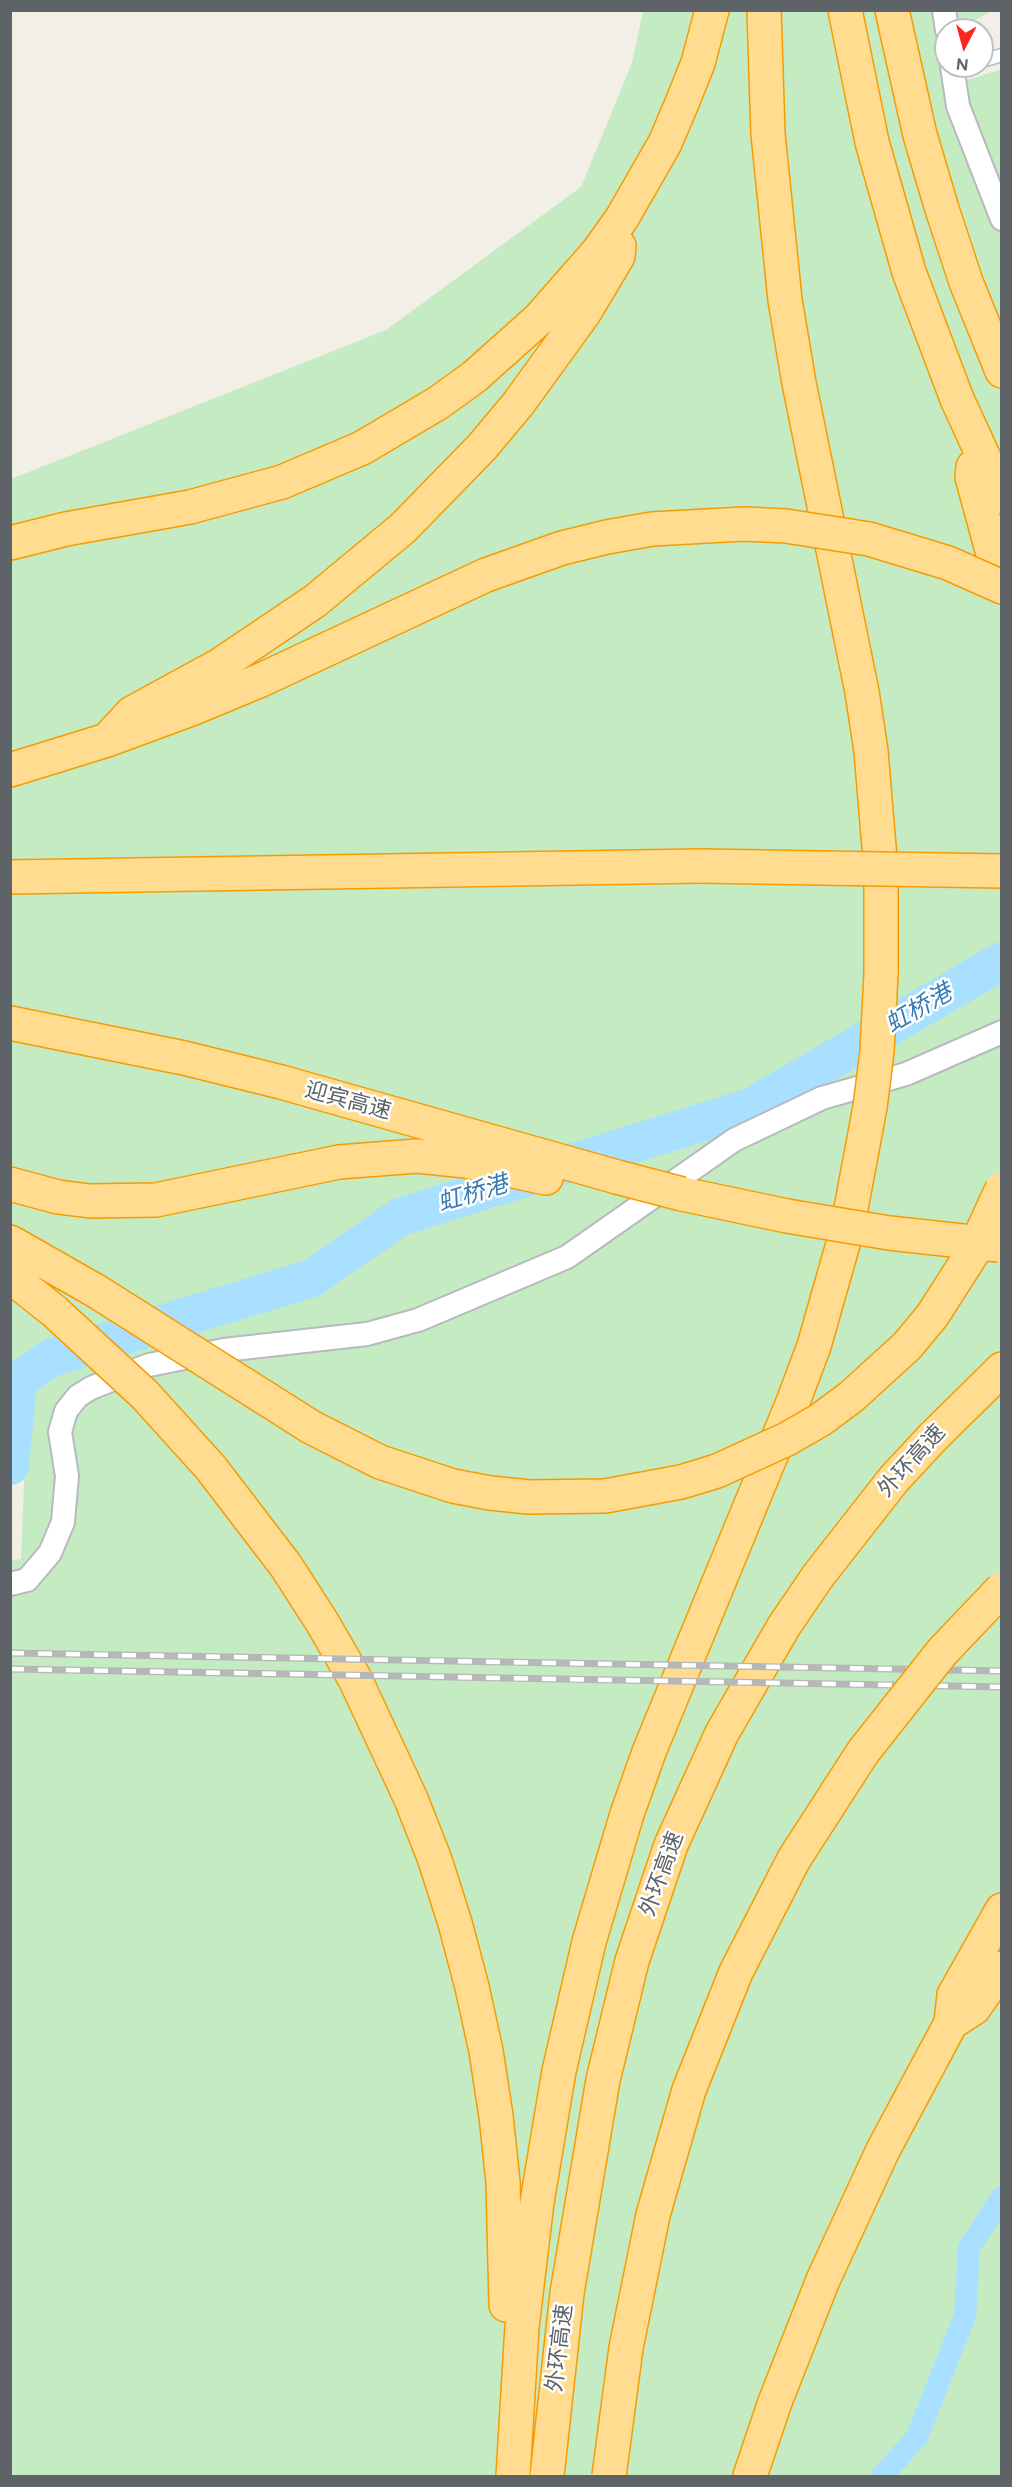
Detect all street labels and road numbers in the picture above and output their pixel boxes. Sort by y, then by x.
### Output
street label: 迎宾高速 [302,1077,394,1125]
street label: 外环高速 [873,1419,951,1503]
street label: 外环高速 [635,1828,689,1920]
street label: 外环高速 [542,2303,578,2393]

